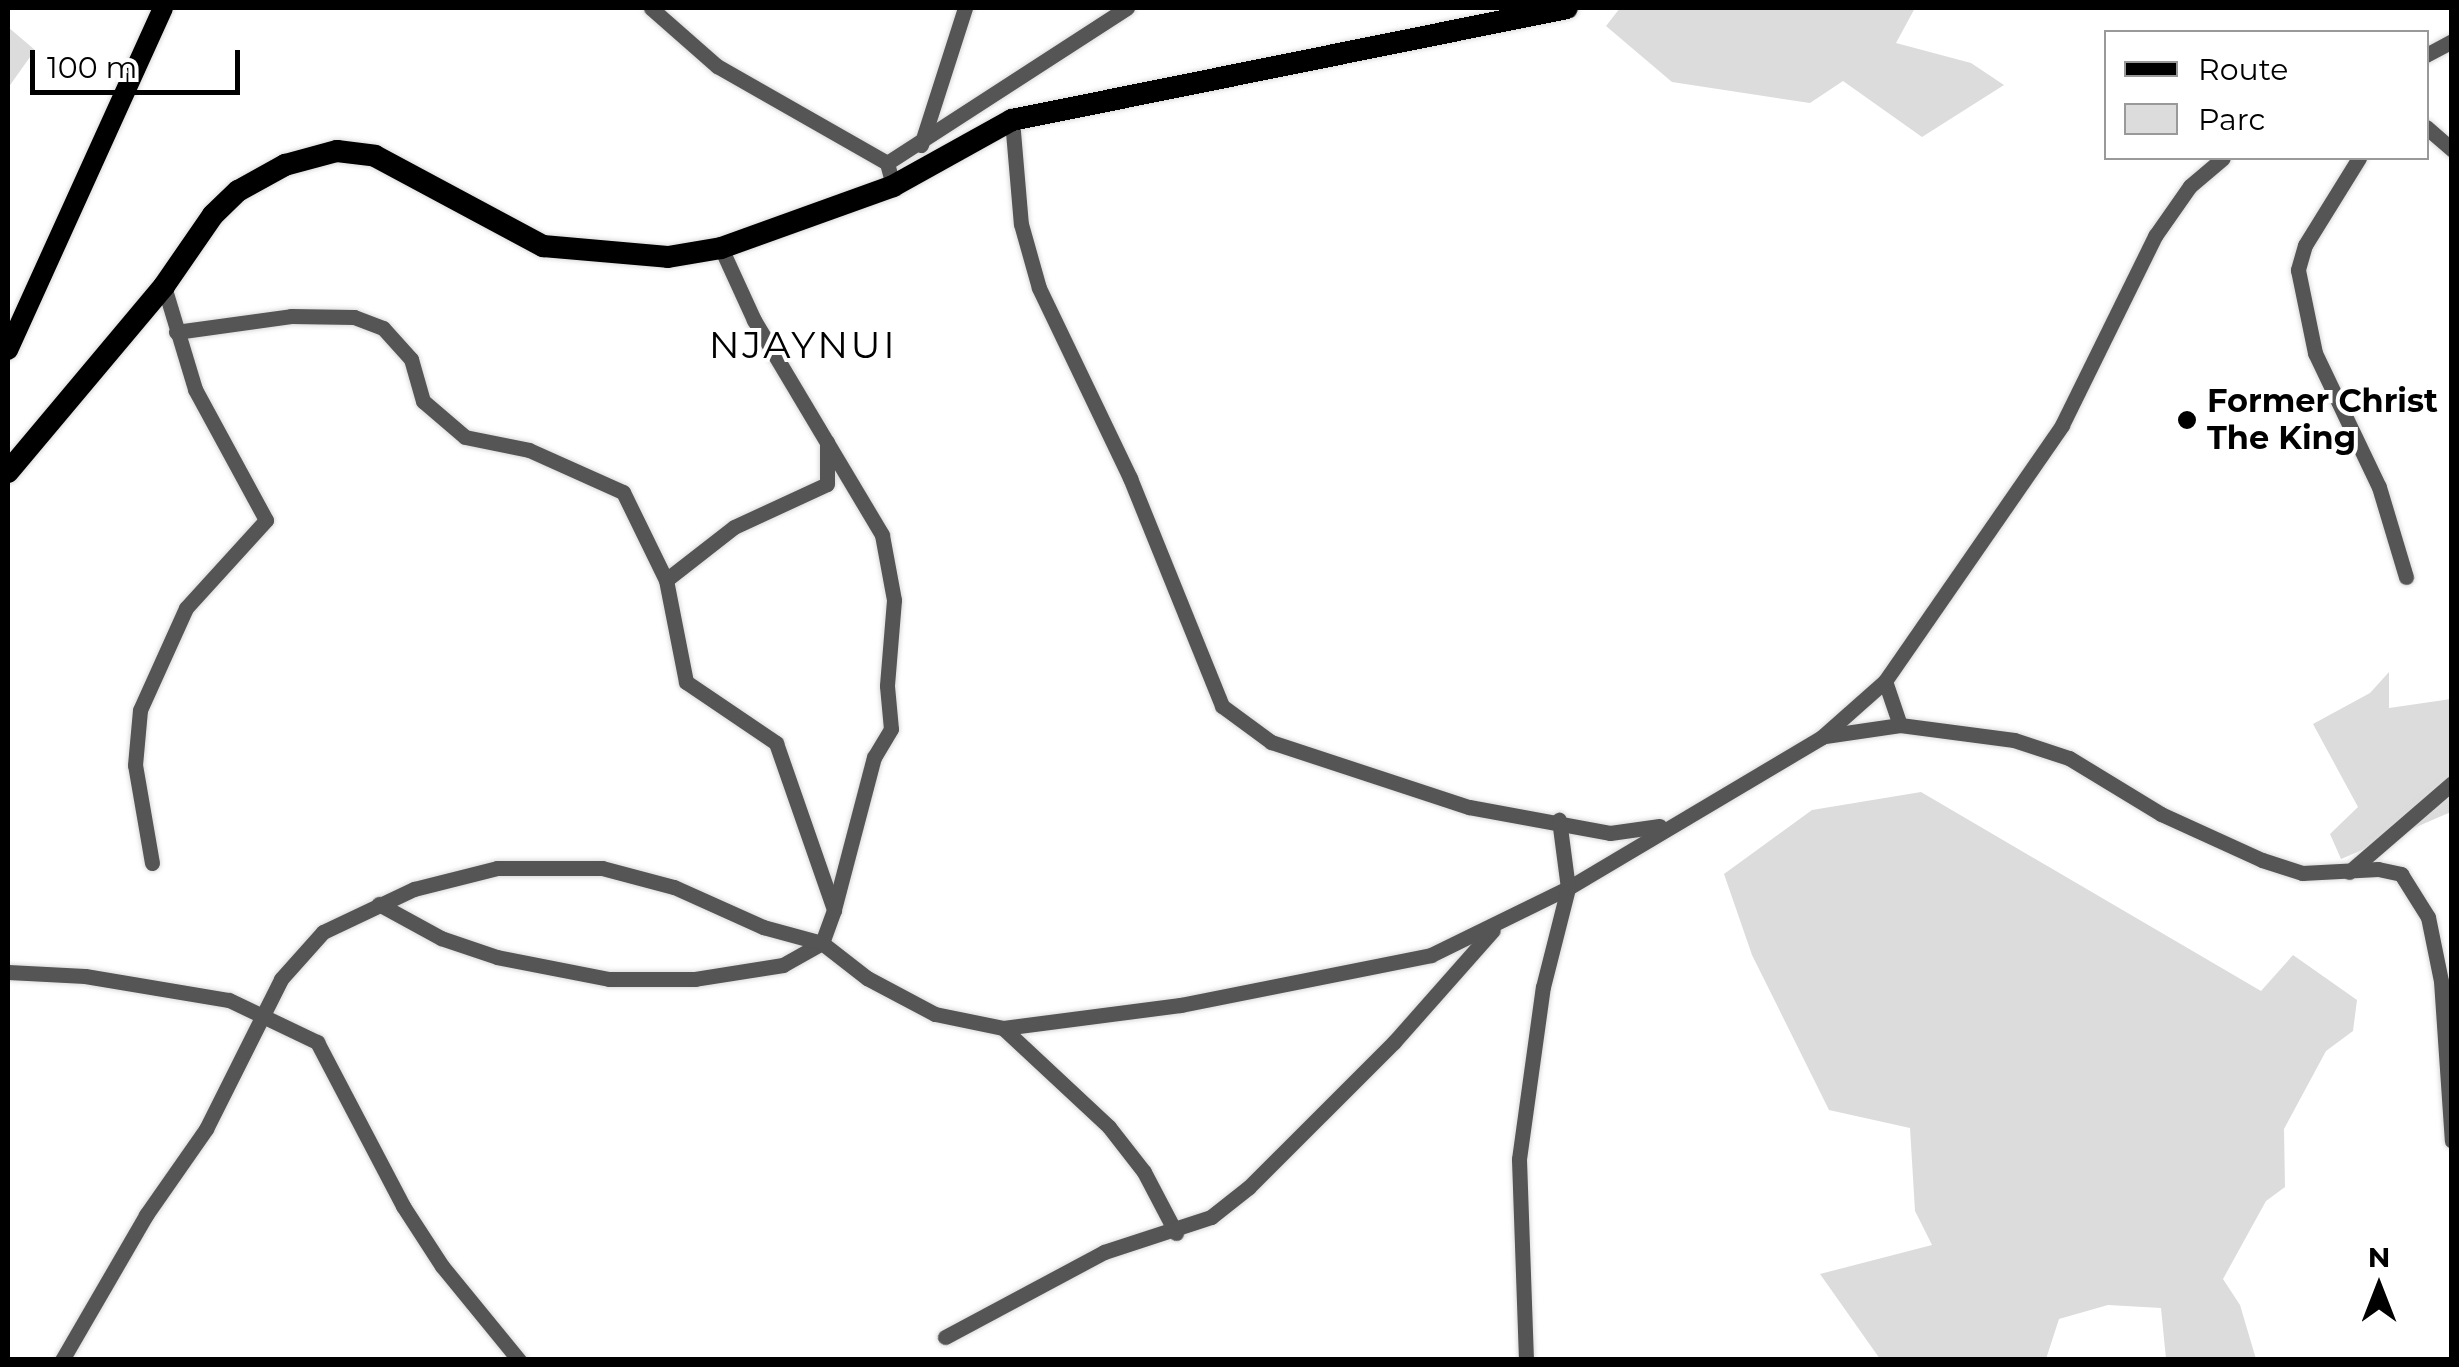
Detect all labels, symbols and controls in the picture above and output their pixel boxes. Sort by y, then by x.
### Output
scale bar [35,30,245,92]
legend [2104,30,2429,160]
text: 100 m [47,49,137,86]
text: Route [2198,51,2288,88]
text: Parc [2198,101,2265,138]
district label: NJAYNUI [709,322,897,368]
place label: Former Christ The King [2207,383,2438,458]
marker: Former Christ The King [2176,409,2198,431]
north arrow [2329,1237,2429,1337]
text: N [2368,1240,2390,1274]

